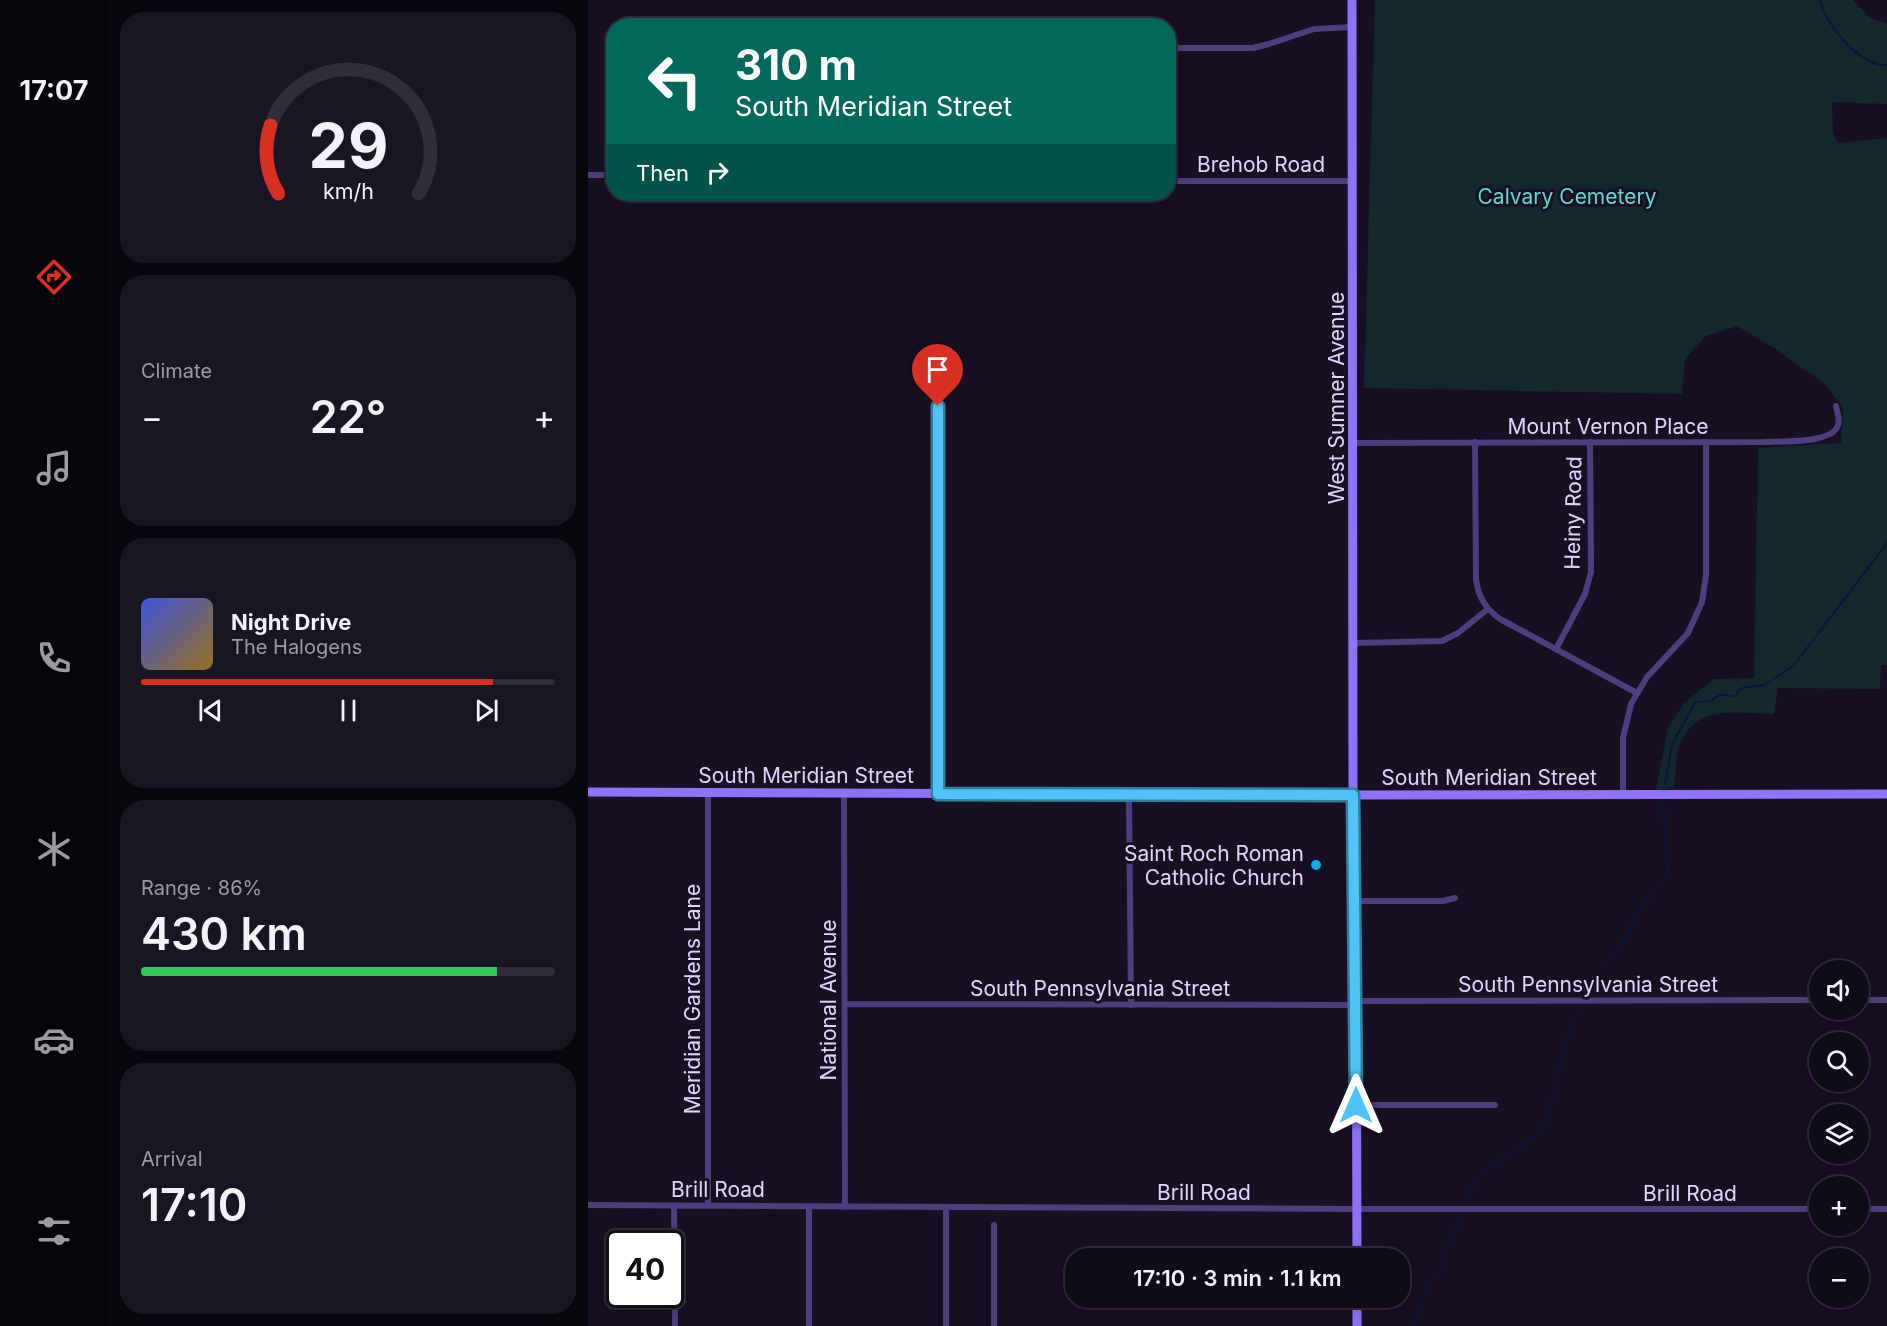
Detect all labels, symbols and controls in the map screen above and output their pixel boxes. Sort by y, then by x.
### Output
text: 310 m [735,39,857,90]
icon: left [636,42,714,120]
text: 17:07 [20,74,88,107]
text: South Meridian Street [735,90,1012,123]
text: 29 [308,109,388,184]
street label: Brehob Road [1197,152,1325,177]
icon: right [701,156,734,189]
text: Then [636,160,689,186]
text: km/h [323,179,373,205]
park label: Calvary Cemetery [1478,184,1657,209]
icon: directions [33,256,75,298]
street label: West Sumner Avenue [1324,292,1349,504]
pin [912,344,963,406]
icon: arrive [921,353,954,386]
text: Climate [141,359,212,383]
text: 22° [310,389,386,444]
text: − [141,397,163,437]
text: + [533,397,555,437]
street label: Mount Vernon Place [1508,414,1708,439]
icon: music [33,447,75,489]
street label: Heiny Road [1560,456,1586,570]
text: Night Drive [231,609,351,635]
text: The Halogens [231,635,362,659]
icon: phone [33,637,75,679]
icon: previous [194,694,227,727]
icon: pause [332,694,365,727]
icon: next [470,694,503,727]
street label: South Meridian Street [698,763,914,788]
street label: South Meridian Street [1381,765,1597,790]
icon: climate [33,828,75,870]
place label: Saint Roch Roman Catholic Church [1124,841,1304,890]
marker: Saint Roch Roman Catholic Church [1309,858,1323,872]
text: Range · 86% [141,876,262,900]
street label: Meridian Gardens Lane [680,884,705,1114]
text: 430 km [141,906,307,961]
street label: National Avenue [816,919,841,1081]
map controls [1809,960,1869,1308]
button: sound [1809,960,1869,1020]
street label: South Pennsylvania Street [1458,972,1718,997]
street label: South Pennsylvania Street [970,976,1230,1001]
icon: car [33,1019,75,1061]
button: search [1809,1032,1869,1092]
position arrow [1324,1073,1388,1137]
button: layers [1809,1104,1869,1164]
text: Arrival [141,1147,203,1171]
button: + [1809,1176,1869,1236]
text: 17:10 [141,1177,248,1232]
street label: Brill Road [671,1177,765,1202]
street label: Brill Road [1157,1180,1251,1205]
street label: Brill Road [1643,1181,1737,1206]
icon: filters [33,1210,75,1252]
speed limit sign: 40 [606,1230,684,1308]
button: − [1809,1248,1869,1308]
text: 17:10 · 3 min · 1.1 km [1133,1265,1342,1291]

